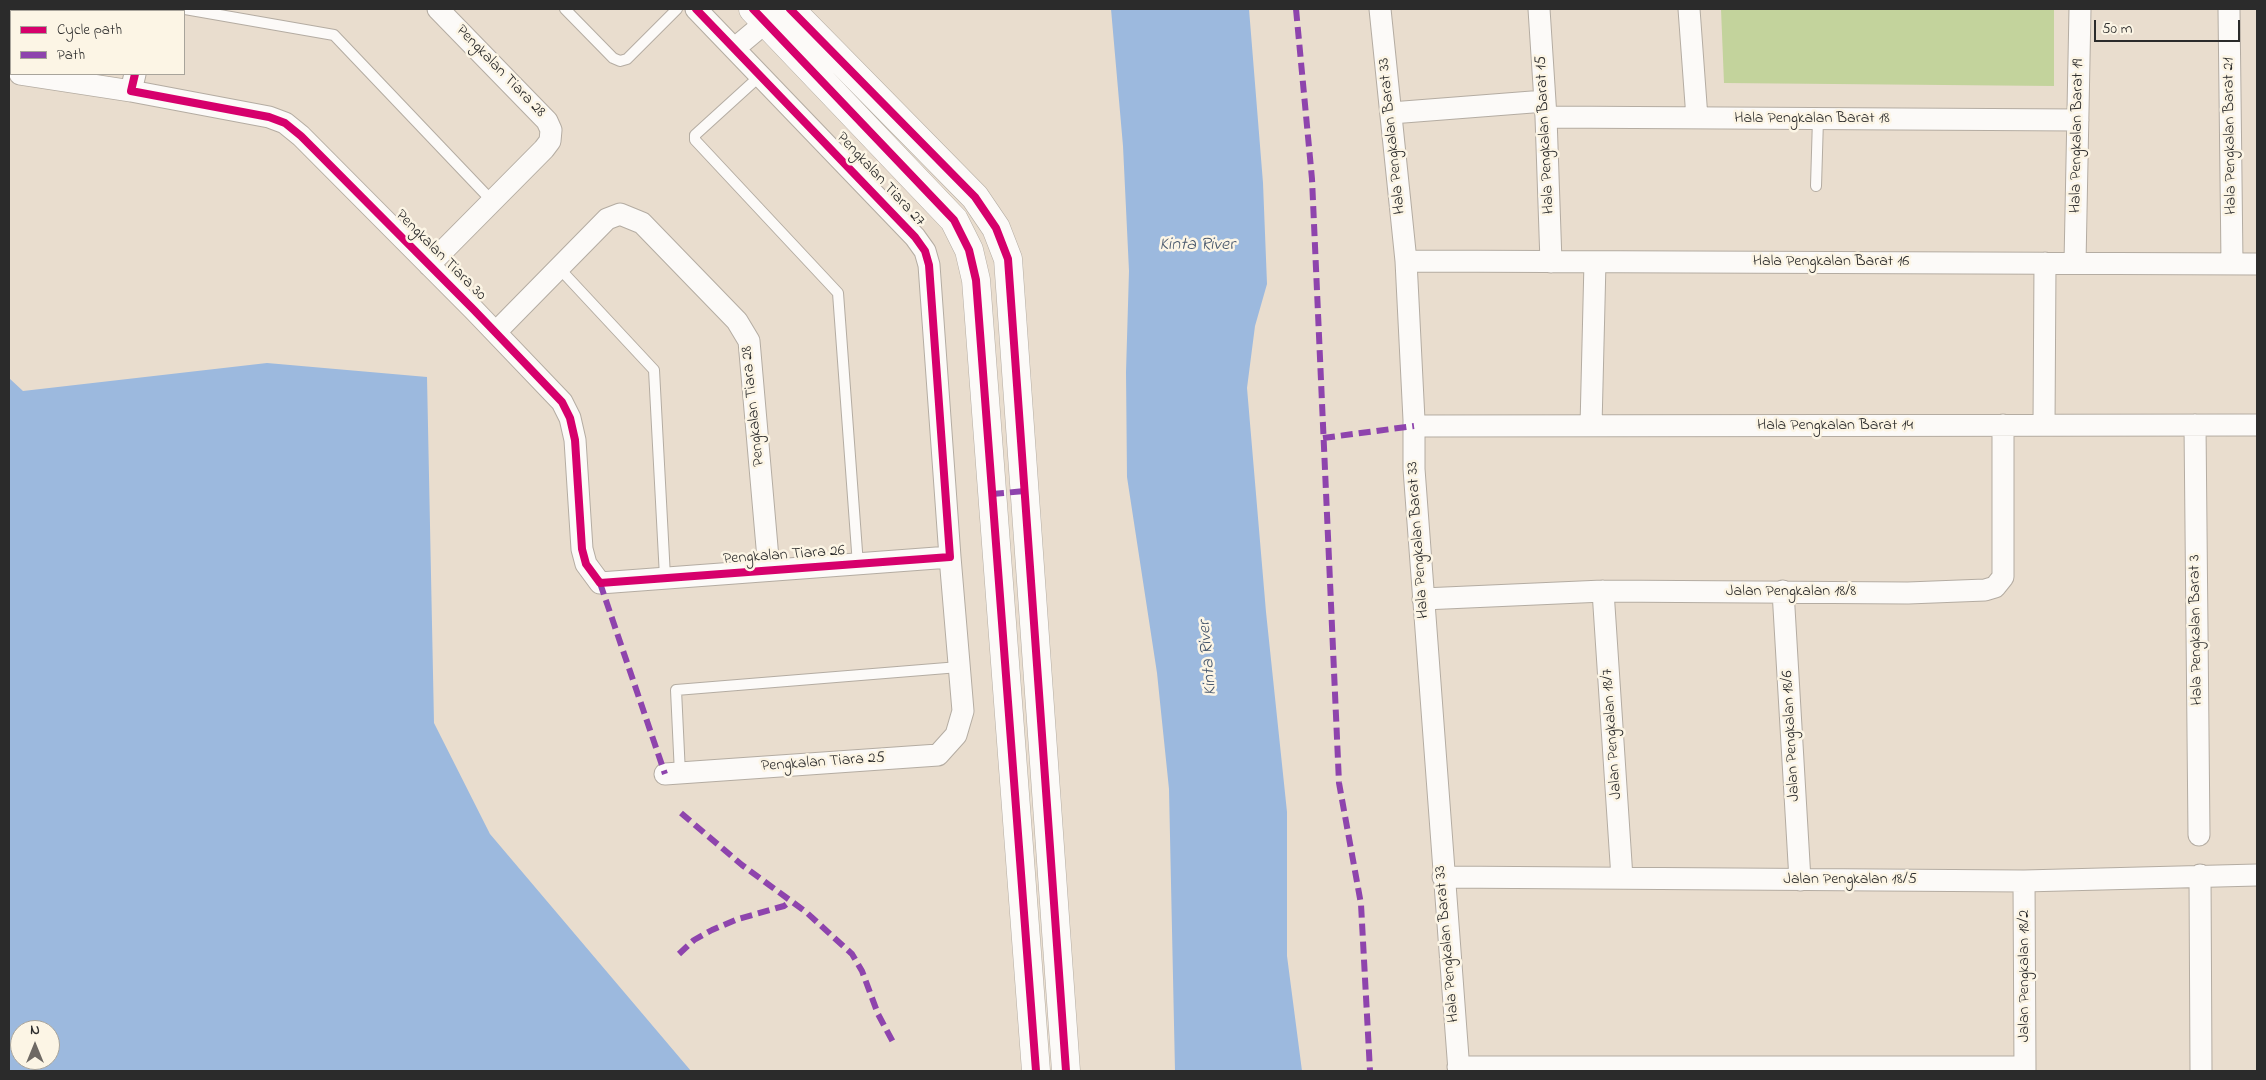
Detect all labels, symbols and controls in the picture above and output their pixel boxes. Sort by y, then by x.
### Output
legend [10,10,185,75]
scale bar [2096,10,2242,42]
text: 50 m [2102,18,2132,40]
text: Cycle path [57,19,122,41]
street label: Pengkalan Tiara 28 [451,22,549,122]
text: Path [57,44,85,66]
street label: Hala Pengkalan Barat 15 [1532,55,1560,215]
street label: Hala Pengkalan Barat 33 [1375,57,1411,215]
street label: Hala Pengkalan Barat 21 [2220,57,2242,215]
street label: Hala Pengkalan Barat 19 [2067,59,2089,213]
street label: Hala Pengkalan Barat 18 [1734,109,1890,129]
street label: Pengkalan Tiara 27 [832,129,928,231]
street label: Pengkalan Tiara 30 [391,207,489,305]
water label: Kinta River [1159,235,1235,257]
street label: Hala Pengkalan Barat 16 [1753,252,1909,272]
street label: Pengkalan Tiara 28 [738,345,770,467]
street label: Hala Pengkalan Barat 14 [1757,416,1913,436]
street label: Hala Pengkalan Barat 33 [1404,461,1434,619]
street label: Pengkalan Tiara 26 [722,542,846,570]
street label: Hala Pengkalan Barat 3 [2186,554,2208,706]
street label: Jalan Pengkalan 18/8 [1726,582,1856,602]
water label: Kinta River [1195,619,1223,697]
street label: Jalan Pengkalan 18/7 [1599,668,1627,800]
street label: Jalan Pengkalan 18/6 [1779,670,1805,802]
street label: Pengkalan Tiara 25 [760,749,886,777]
street label: Hala Pengkalan Barat 33 [1432,865,1464,1023]
street label: Jalan Pengkalan 18/5 [1783,870,1917,890]
street label: Jalan Pengkalan 18/2 [2015,910,2035,1042]
north arrow [10,1020,60,1070]
text: N [30,1020,40,1041]

